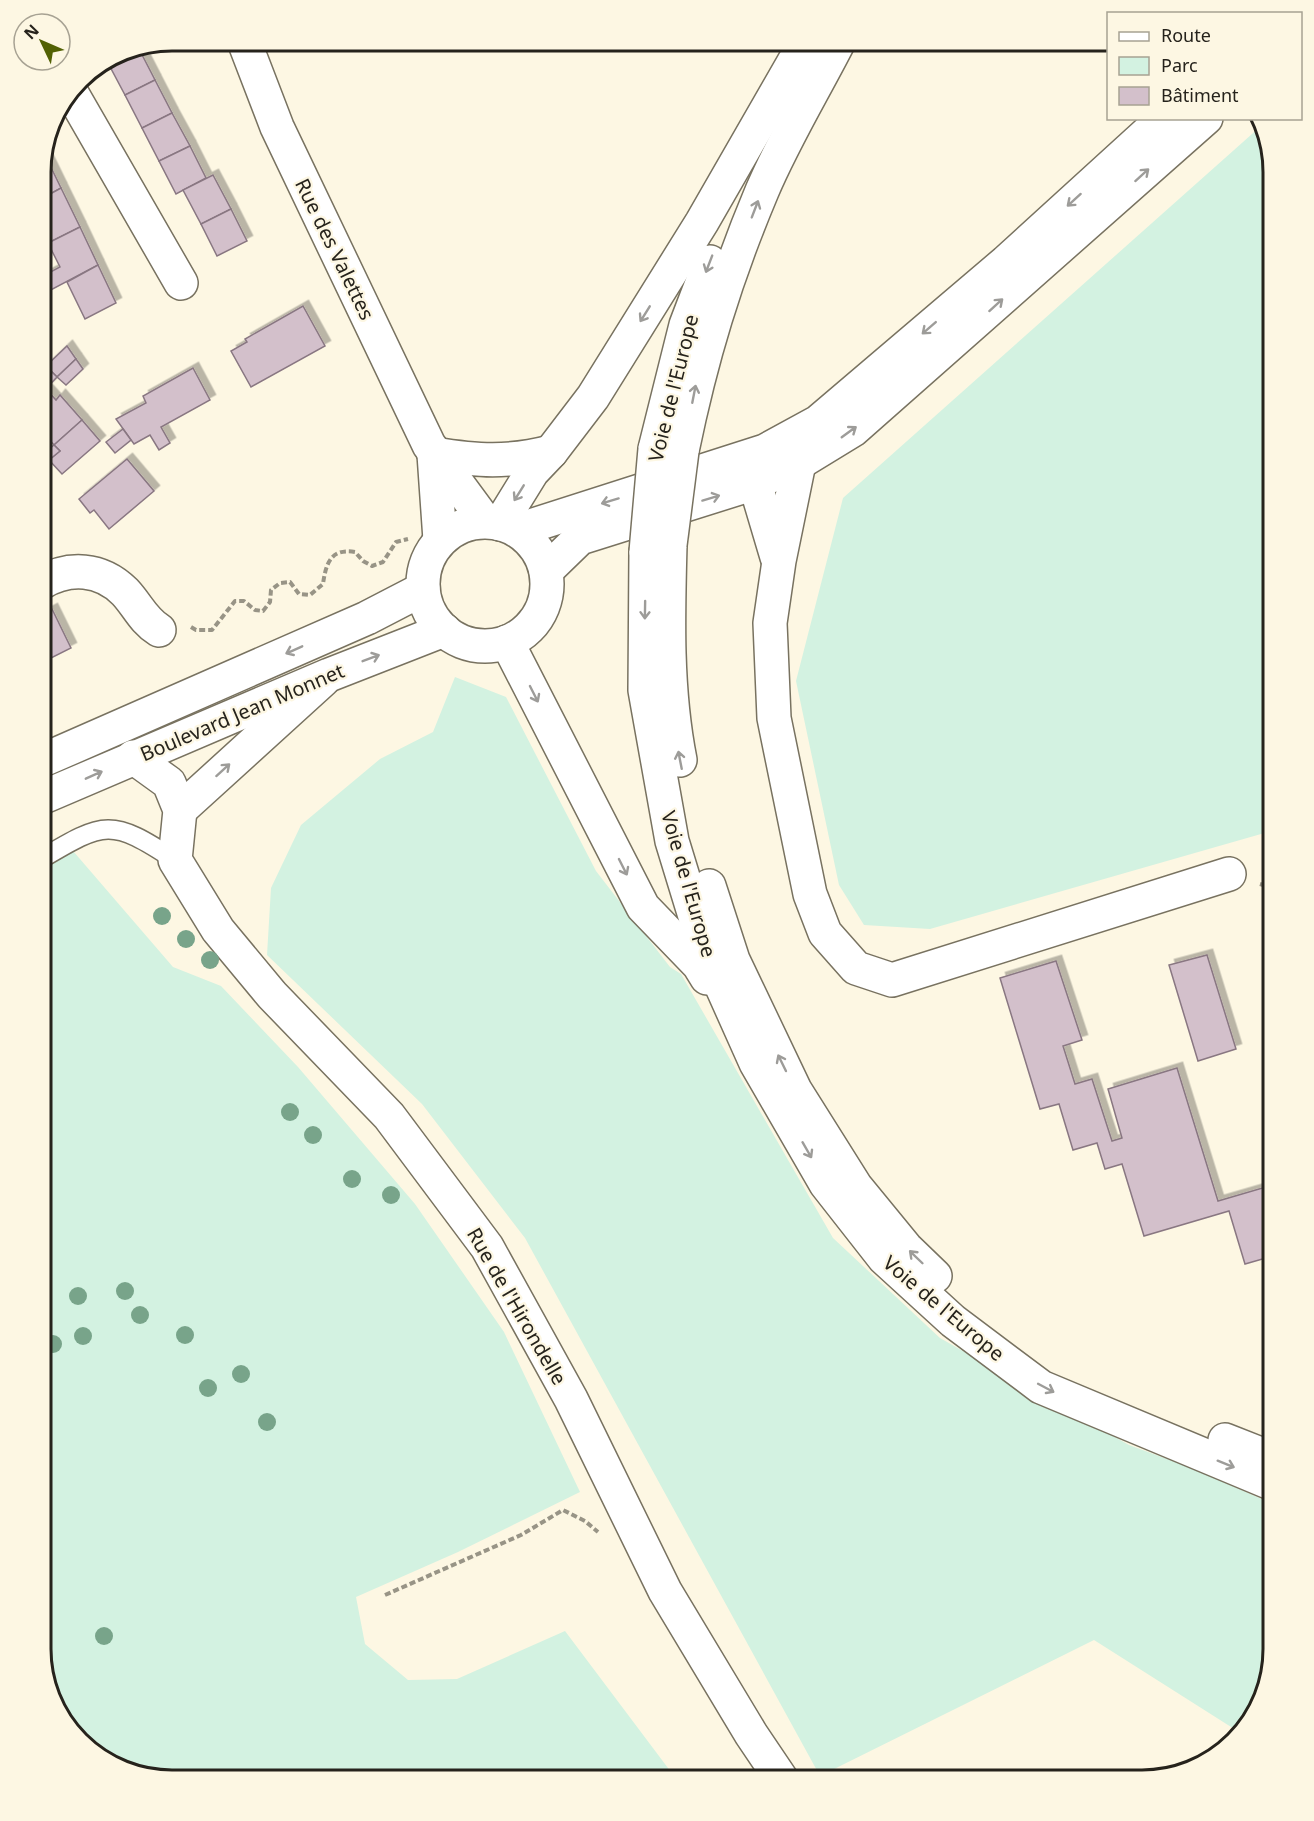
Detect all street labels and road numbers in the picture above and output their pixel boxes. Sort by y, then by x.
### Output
street label: Rue des Valettes [289,174,381,324]
street label: Voie de l'Europe [642,312,704,464]
street label: Boulevard Jean Monnet [136,657,348,767]
street label: Voie de l'Europe [655,808,723,960]
street label: Rue de l'Hirondelle [461,1223,573,1389]
street label: Voie de l'Europe [878,1249,1010,1367]

